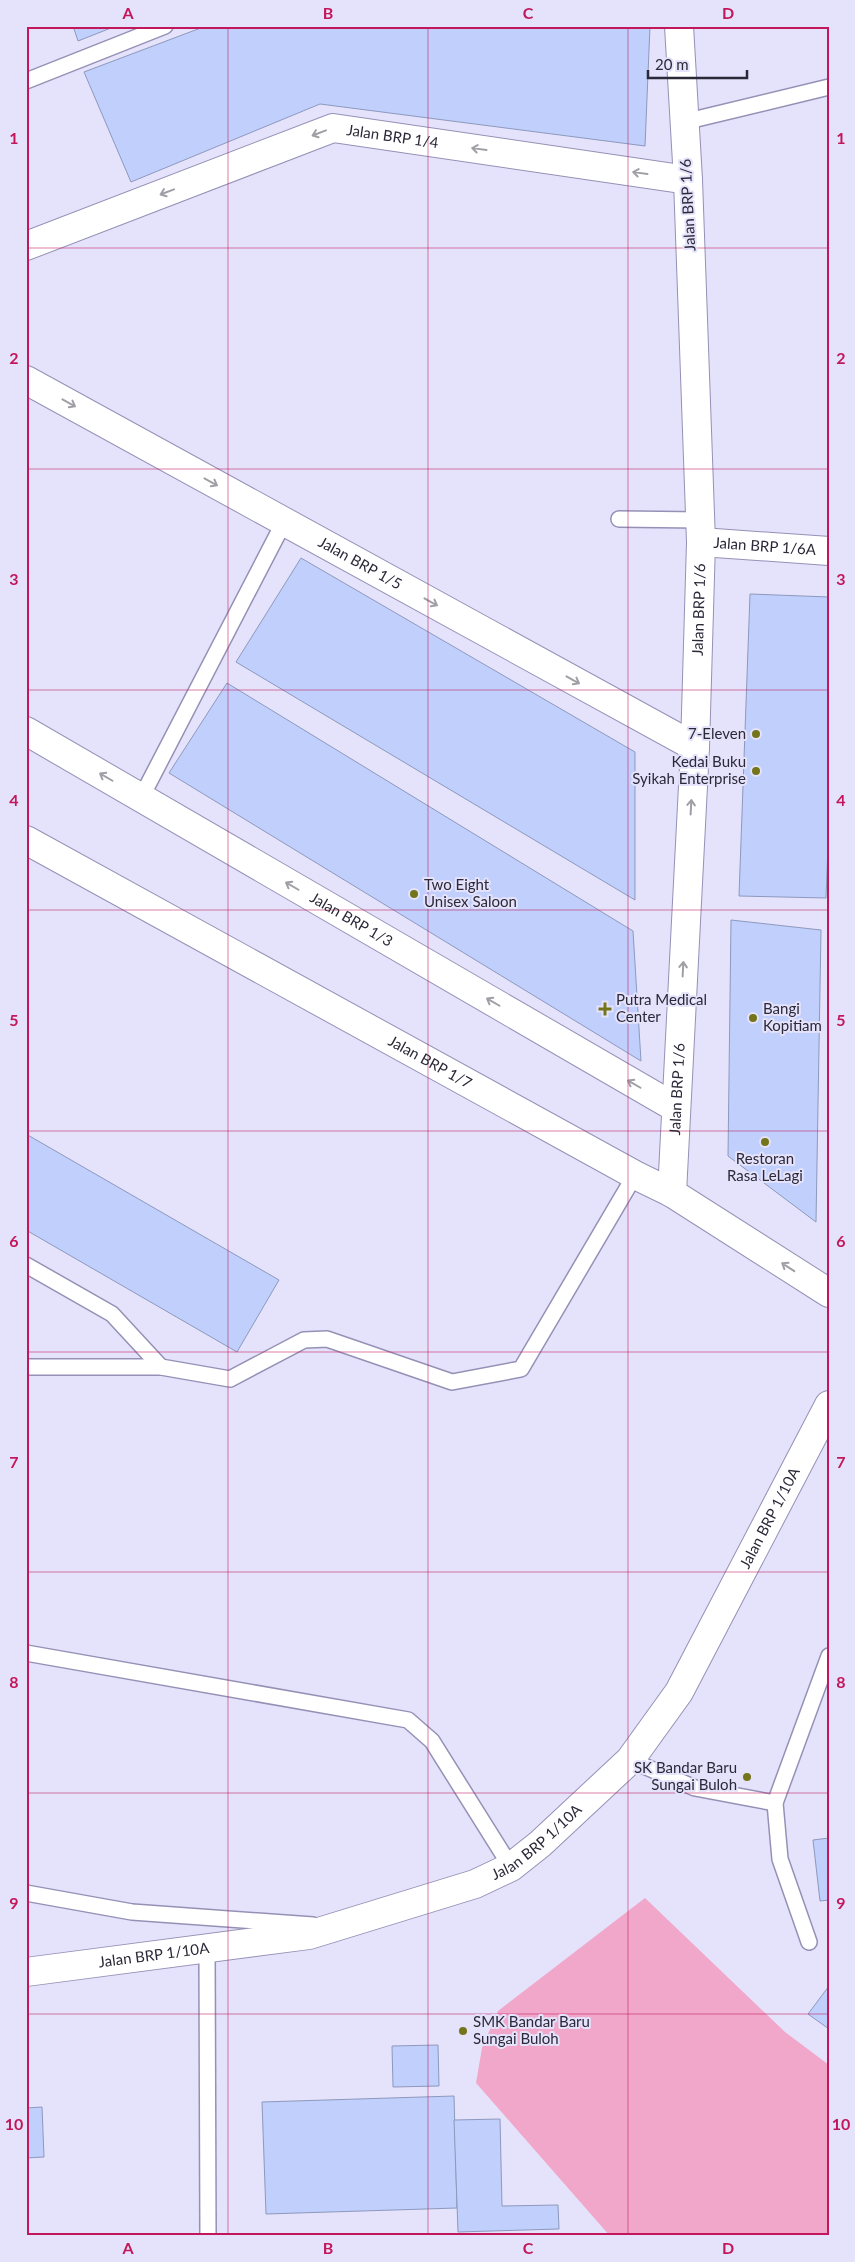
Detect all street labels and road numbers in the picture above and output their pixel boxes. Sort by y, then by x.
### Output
street label: Jalan BRP 1/4 [346,120,440,151]
street label: Jalan BRP 1/6 [676,158,698,252]
street label: Jalan BRP 1/5 [316,532,405,593]
street label: Jalan BRP 1/6A [713,533,818,558]
street label: Jalan BRP 1/6 [688,563,708,656]
street label: Jalan BRP 1/3 [307,888,396,950]
street label: Jalan BRP 1/7 [386,1031,476,1092]
street label: Jalan BRP 1/6 [665,1042,688,1136]
street label: Jalan BRP 1/10A [735,1463,803,1571]
street label: Jalan BRP 1/10A [488,1799,585,1883]
street label: Jalan BRP 1/10A [97,1938,211,1970]

